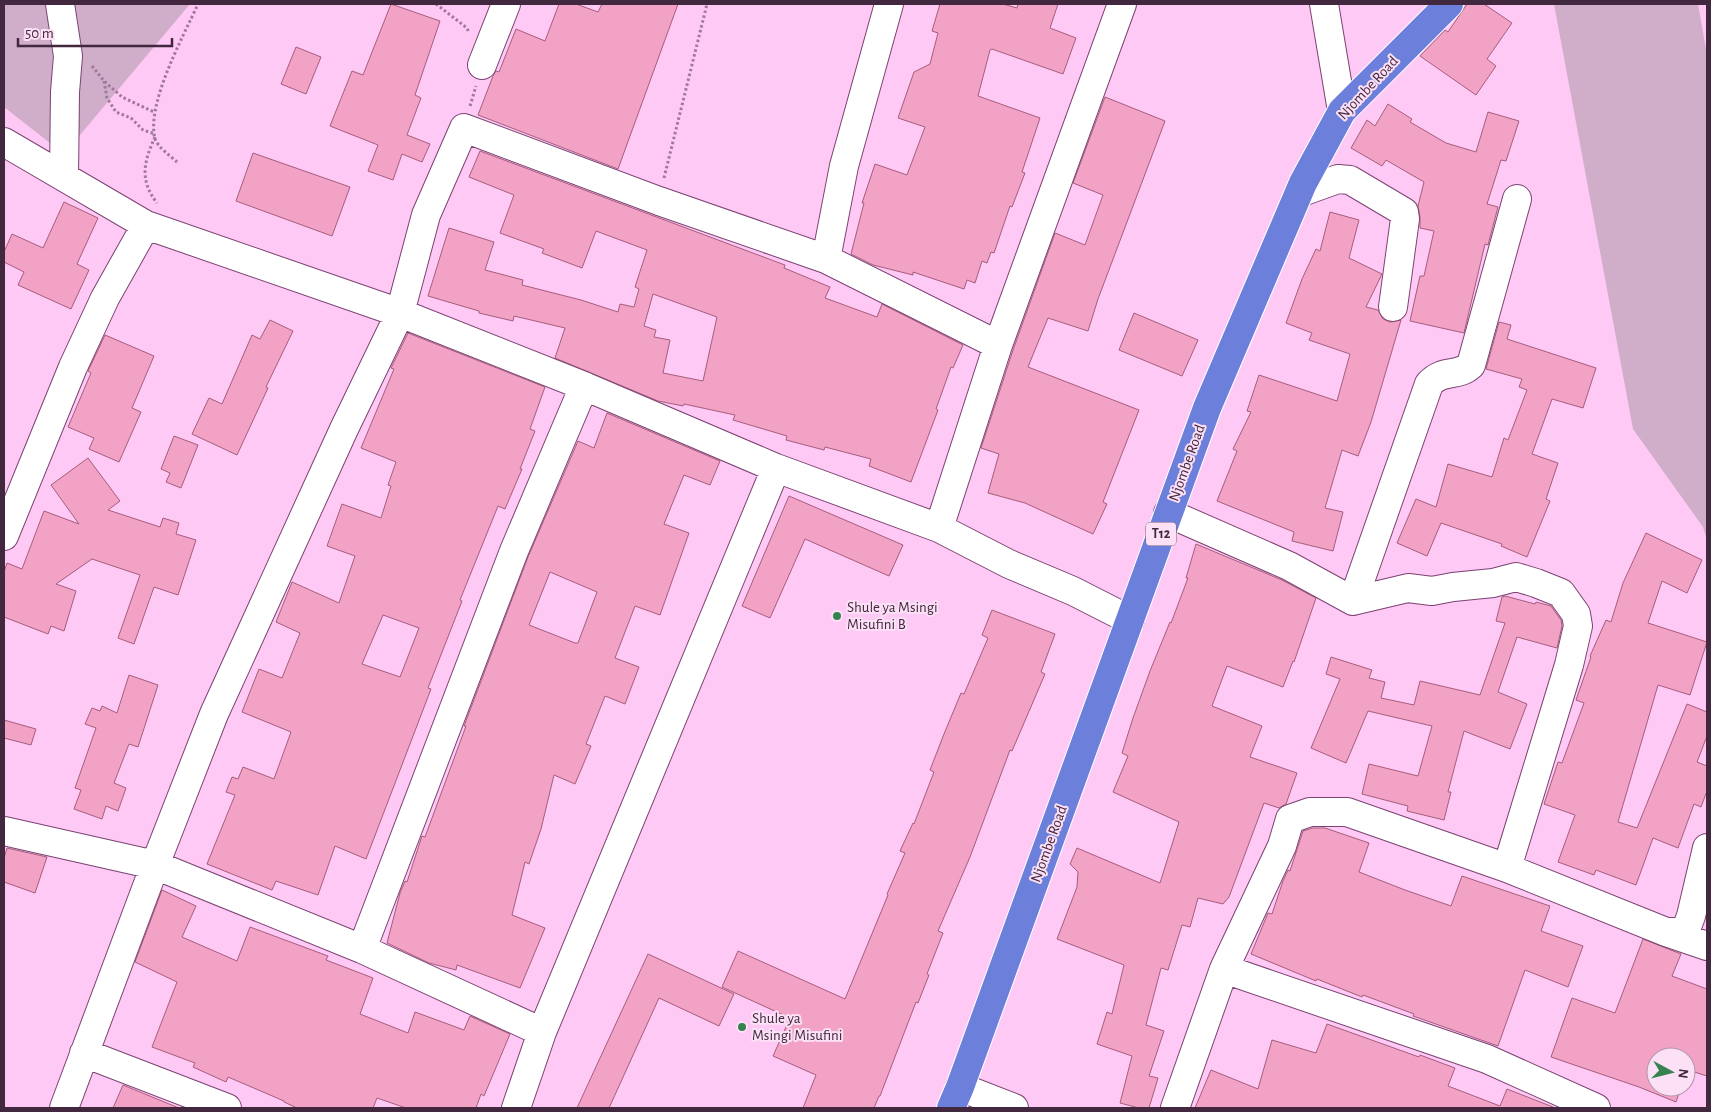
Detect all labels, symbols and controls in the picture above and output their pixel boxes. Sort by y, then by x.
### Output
scale bar [18,15,171,47]
text: 50 m [25,26,54,41]
street label: Njombe Road [1335,53,1401,123]
street label: Njombe Road [1166,422,1208,503]
road number: T12 [1146,522,1176,546]
place label: Shule ya Msingi Misufini B [847,600,938,632]
marker: Shule ya Msingi Misufini B [831,610,843,622]
street label: Njombe Road [1028,803,1070,884]
place label: Shule ya Msingi Misufini [752,1011,842,1043]
marker: Shule ya Msingi Misufini [736,1021,748,1033]
north arrow [1646,1047,1696,1097]
text: N [1675,1068,1690,1079]

